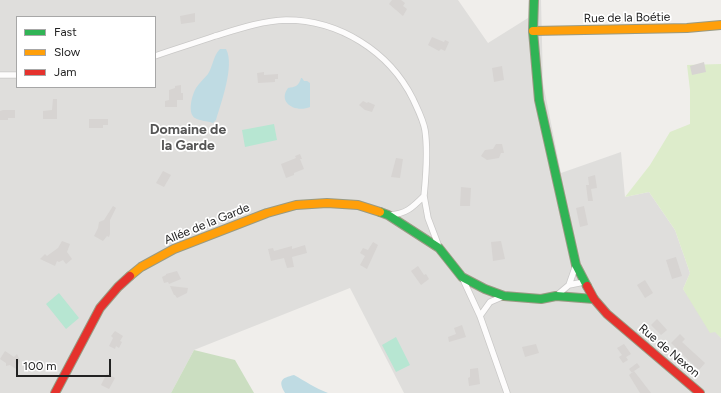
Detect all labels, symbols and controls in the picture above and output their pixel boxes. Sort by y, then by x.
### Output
street label: Rue de la Boétie [584,10,670,26]
legend [16,16,156,88]
text: Fast [54,25,77,39]
text: Slow [54,45,80,59]
text: Jam [54,65,77,79]
district label: Domaine de la Garde [150,122,226,154]
street label: Allée de la Garde [162,200,252,248]
street label: Rue de Nexon [636,321,702,381]
scale bar [18,351,113,377]
text: 100 m [23,359,57,373]

